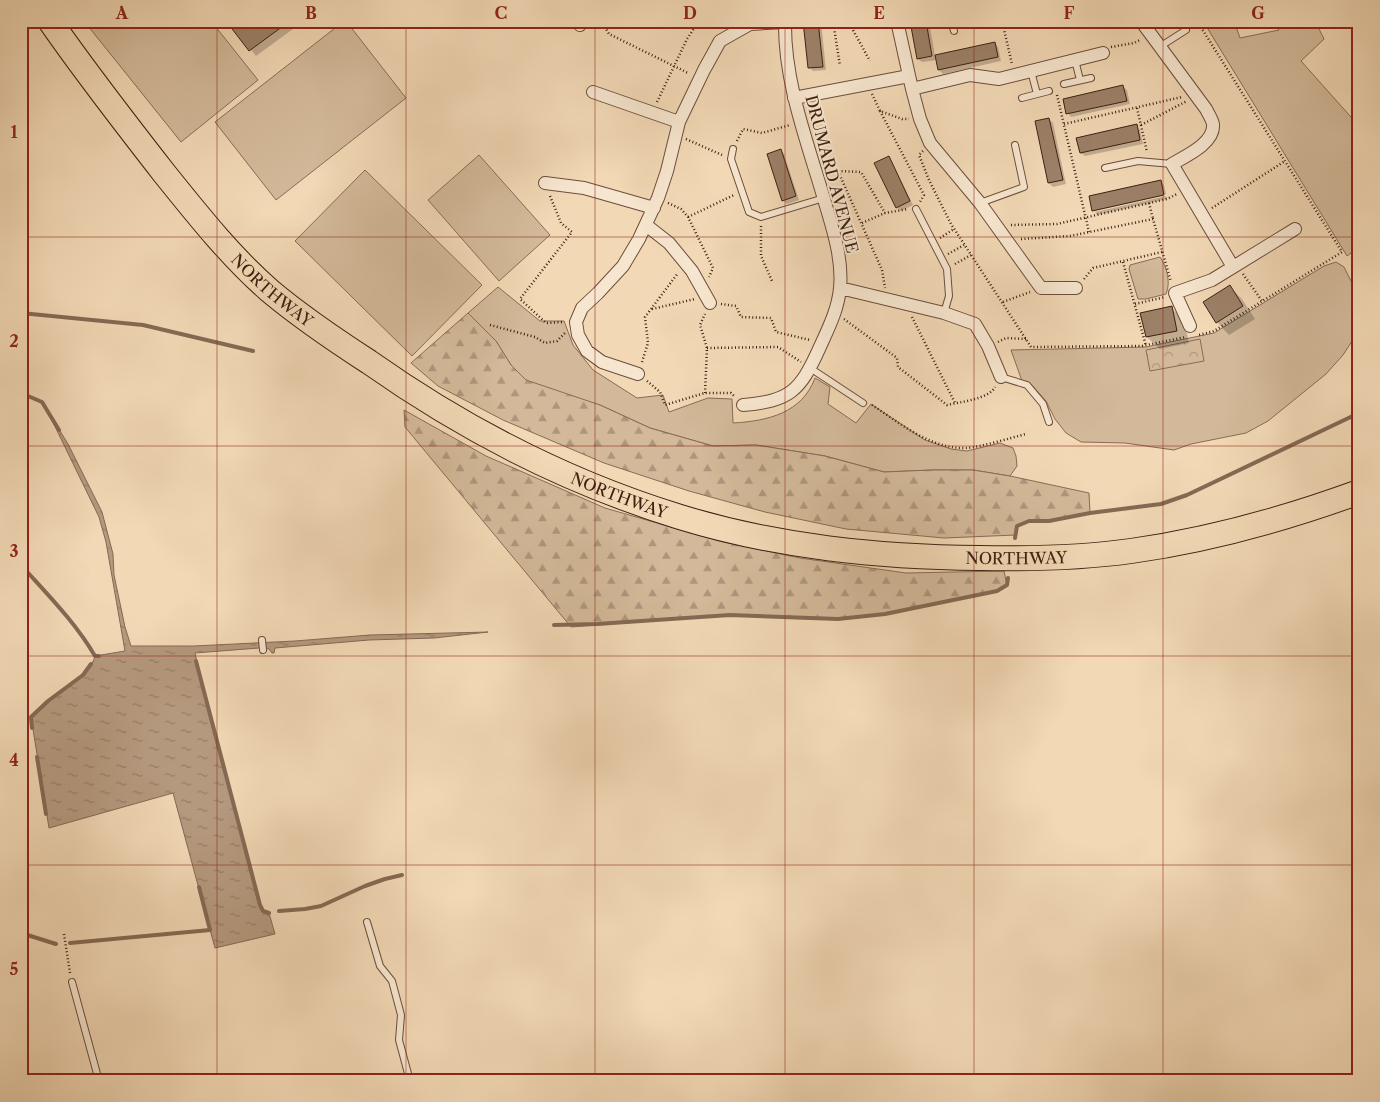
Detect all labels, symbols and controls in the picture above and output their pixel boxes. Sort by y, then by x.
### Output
text: A [115,3,129,23]
text: B [305,3,317,23]
text: C [495,3,507,23]
text: D [683,3,697,23]
text: E [873,3,885,23]
text: F [1064,3,1075,23]
text: G [1251,3,1265,23]
street label: DRUMARD AVENUE [801,93,863,255]
text: 1 [10,122,18,142]
street label: NORTHWAY [227,250,318,331]
text: 2 [9,331,19,351]
street label: NORTHWAY [568,468,671,523]
text: 3 [9,541,19,561]
street label: NORTHWAY [966,547,1068,568]
text: 4 [9,750,19,770]
text: 5 [10,959,19,979]

